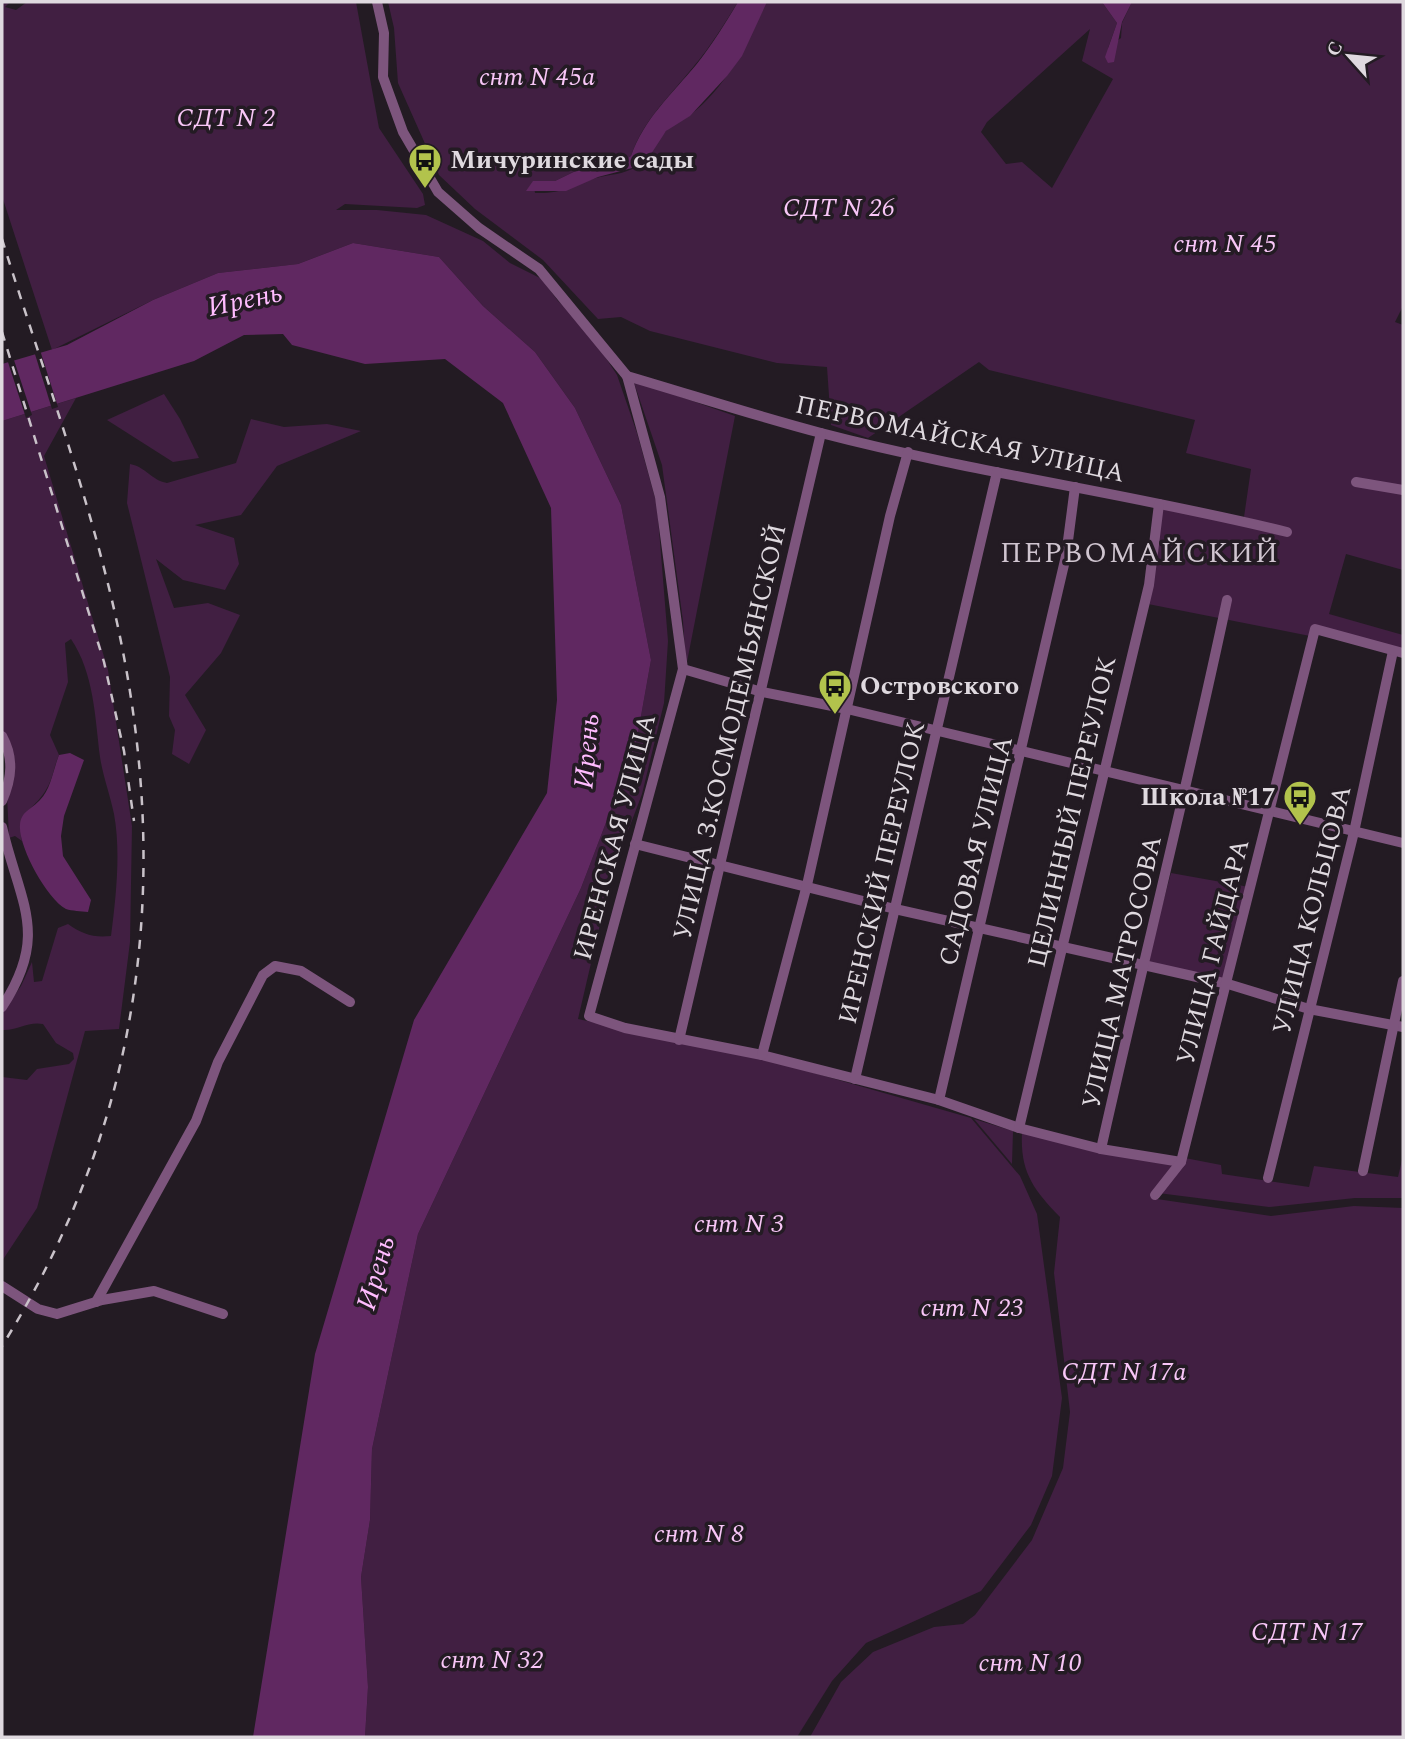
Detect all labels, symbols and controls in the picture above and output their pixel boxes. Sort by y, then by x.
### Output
north arrow [1314,21,1384,91]
text: С [1319,36,1351,62]
park label: снт N 45а [479,57,595,97]
park label: СДТ N 2 [177,98,275,138]
place label: Мичуринские сады [450,140,694,180]
bus stop icon: Мичуринские сады [406,141,444,190]
park label: СДТ N 26 [783,188,895,228]
park label: снт N 45 [1173,224,1277,264]
water label: Ирень [203,271,287,329]
street label: ПЕРВОМАЙСКАЯ УЛИЦА [792,385,1128,493]
street label: УЛИЦА З.КОСМОДЕМЬЯНСКОЙ [663,520,797,944]
district label: ПЕРВОМАЙСКИЙ [1000,532,1280,575]
street label: ЦЕЛИННЫЙ ПЕРЕУЛОК [1017,652,1127,972]
place label: Островского [860,666,1019,706]
bus stop icon: Островского [816,667,854,716]
street label: ИРЕНСКАЯ УЛИЦА [563,709,667,965]
water label: Ирень [562,711,612,791]
street label: ИРЕНСКИЙ ПЕРЕУЛОК [828,718,936,1028]
street label: САДОВАЯ УЛИЦА [928,732,1024,970]
place label: Школа №17 [1140,777,1276,817]
bus stop icon: Школа №17 [1281,778,1319,827]
street label: УЛИЦА КОЛЬЦОВА [1262,781,1362,1039]
street label: УЛИЦА МАТРОСОВА [1071,832,1173,1112]
street label: УЛИЦА ГАЙДАРА [1166,835,1260,1069]
park label: снт N 3 [694,1204,784,1244]
water label: Ирень [345,1231,407,1315]
park label: снт N 23 [920,1288,1024,1328]
park label: СДТ N 17а [1061,1352,1187,1392]
park label: снт N 8 [654,1514,744,1554]
park label: СДТ N 17 [1251,1612,1364,1652]
park label: снт N 32 [440,1640,544,1680]
park label: снт N 10 [978,1643,1082,1683]

